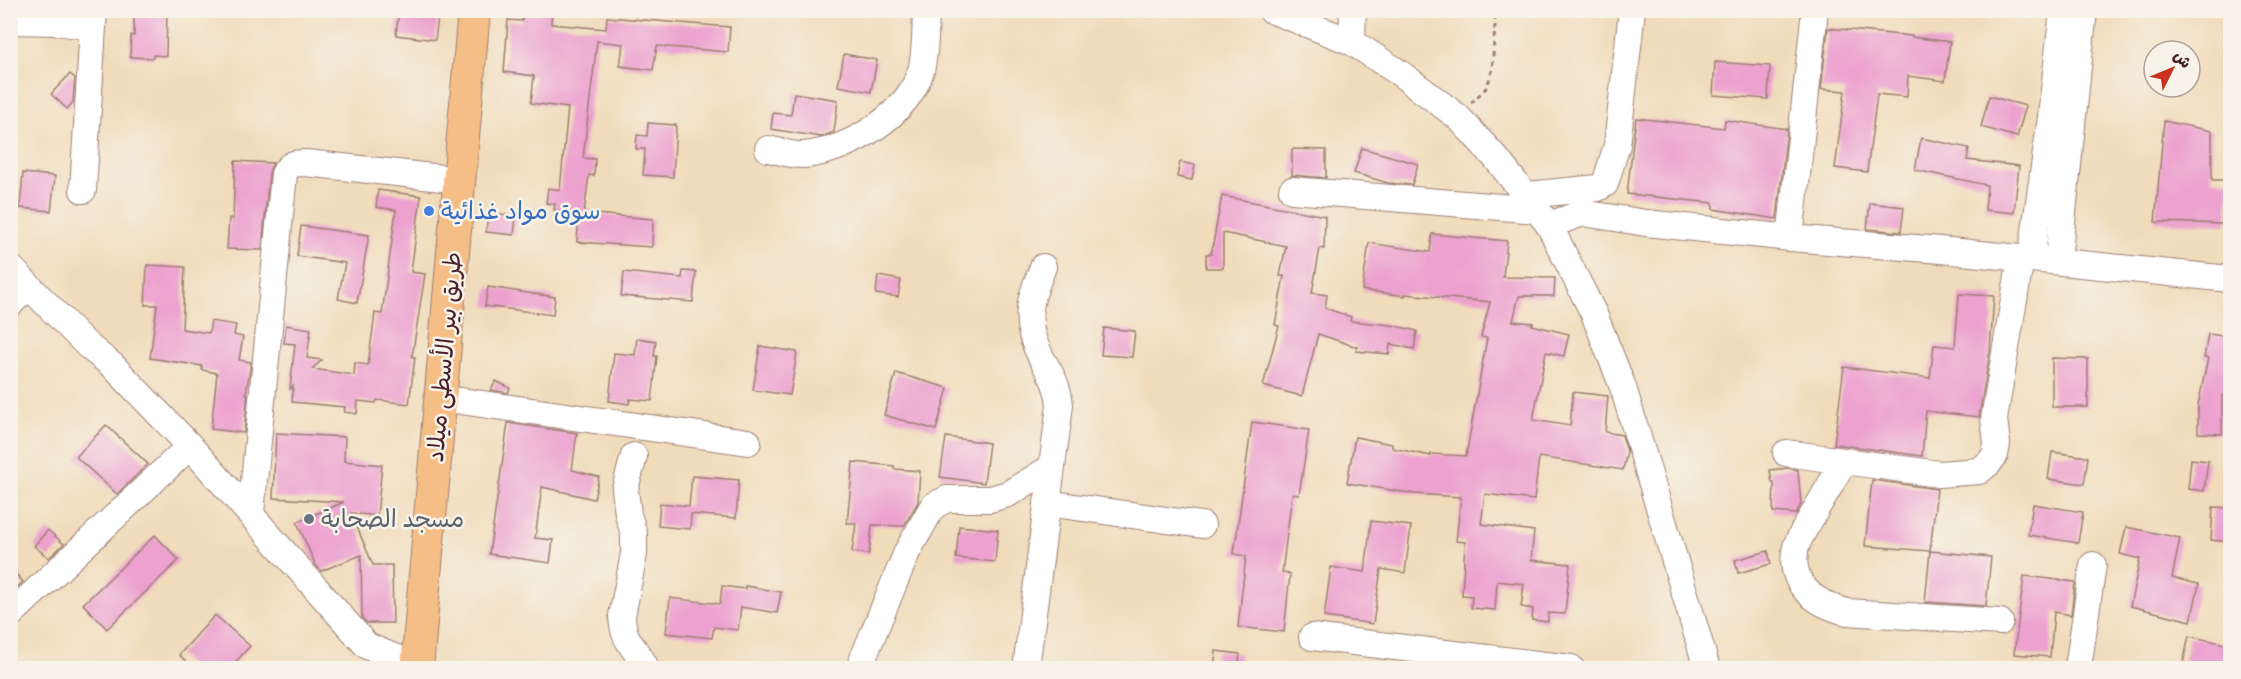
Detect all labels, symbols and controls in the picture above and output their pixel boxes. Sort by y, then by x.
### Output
north arrow [2142,39,2202,99]
text: ش [2169,46,2196,73]
place label: سوق مواد غذائية [441,196,601,226]
marker: سوق مواد غذائية [422,204,436,218]
street label: طريق بير الأسطى ميلاد [418,250,468,463]
place label: مسجد الصحابة [321,504,464,534]
marker: مسجد الصحابة [302,512,316,526]

